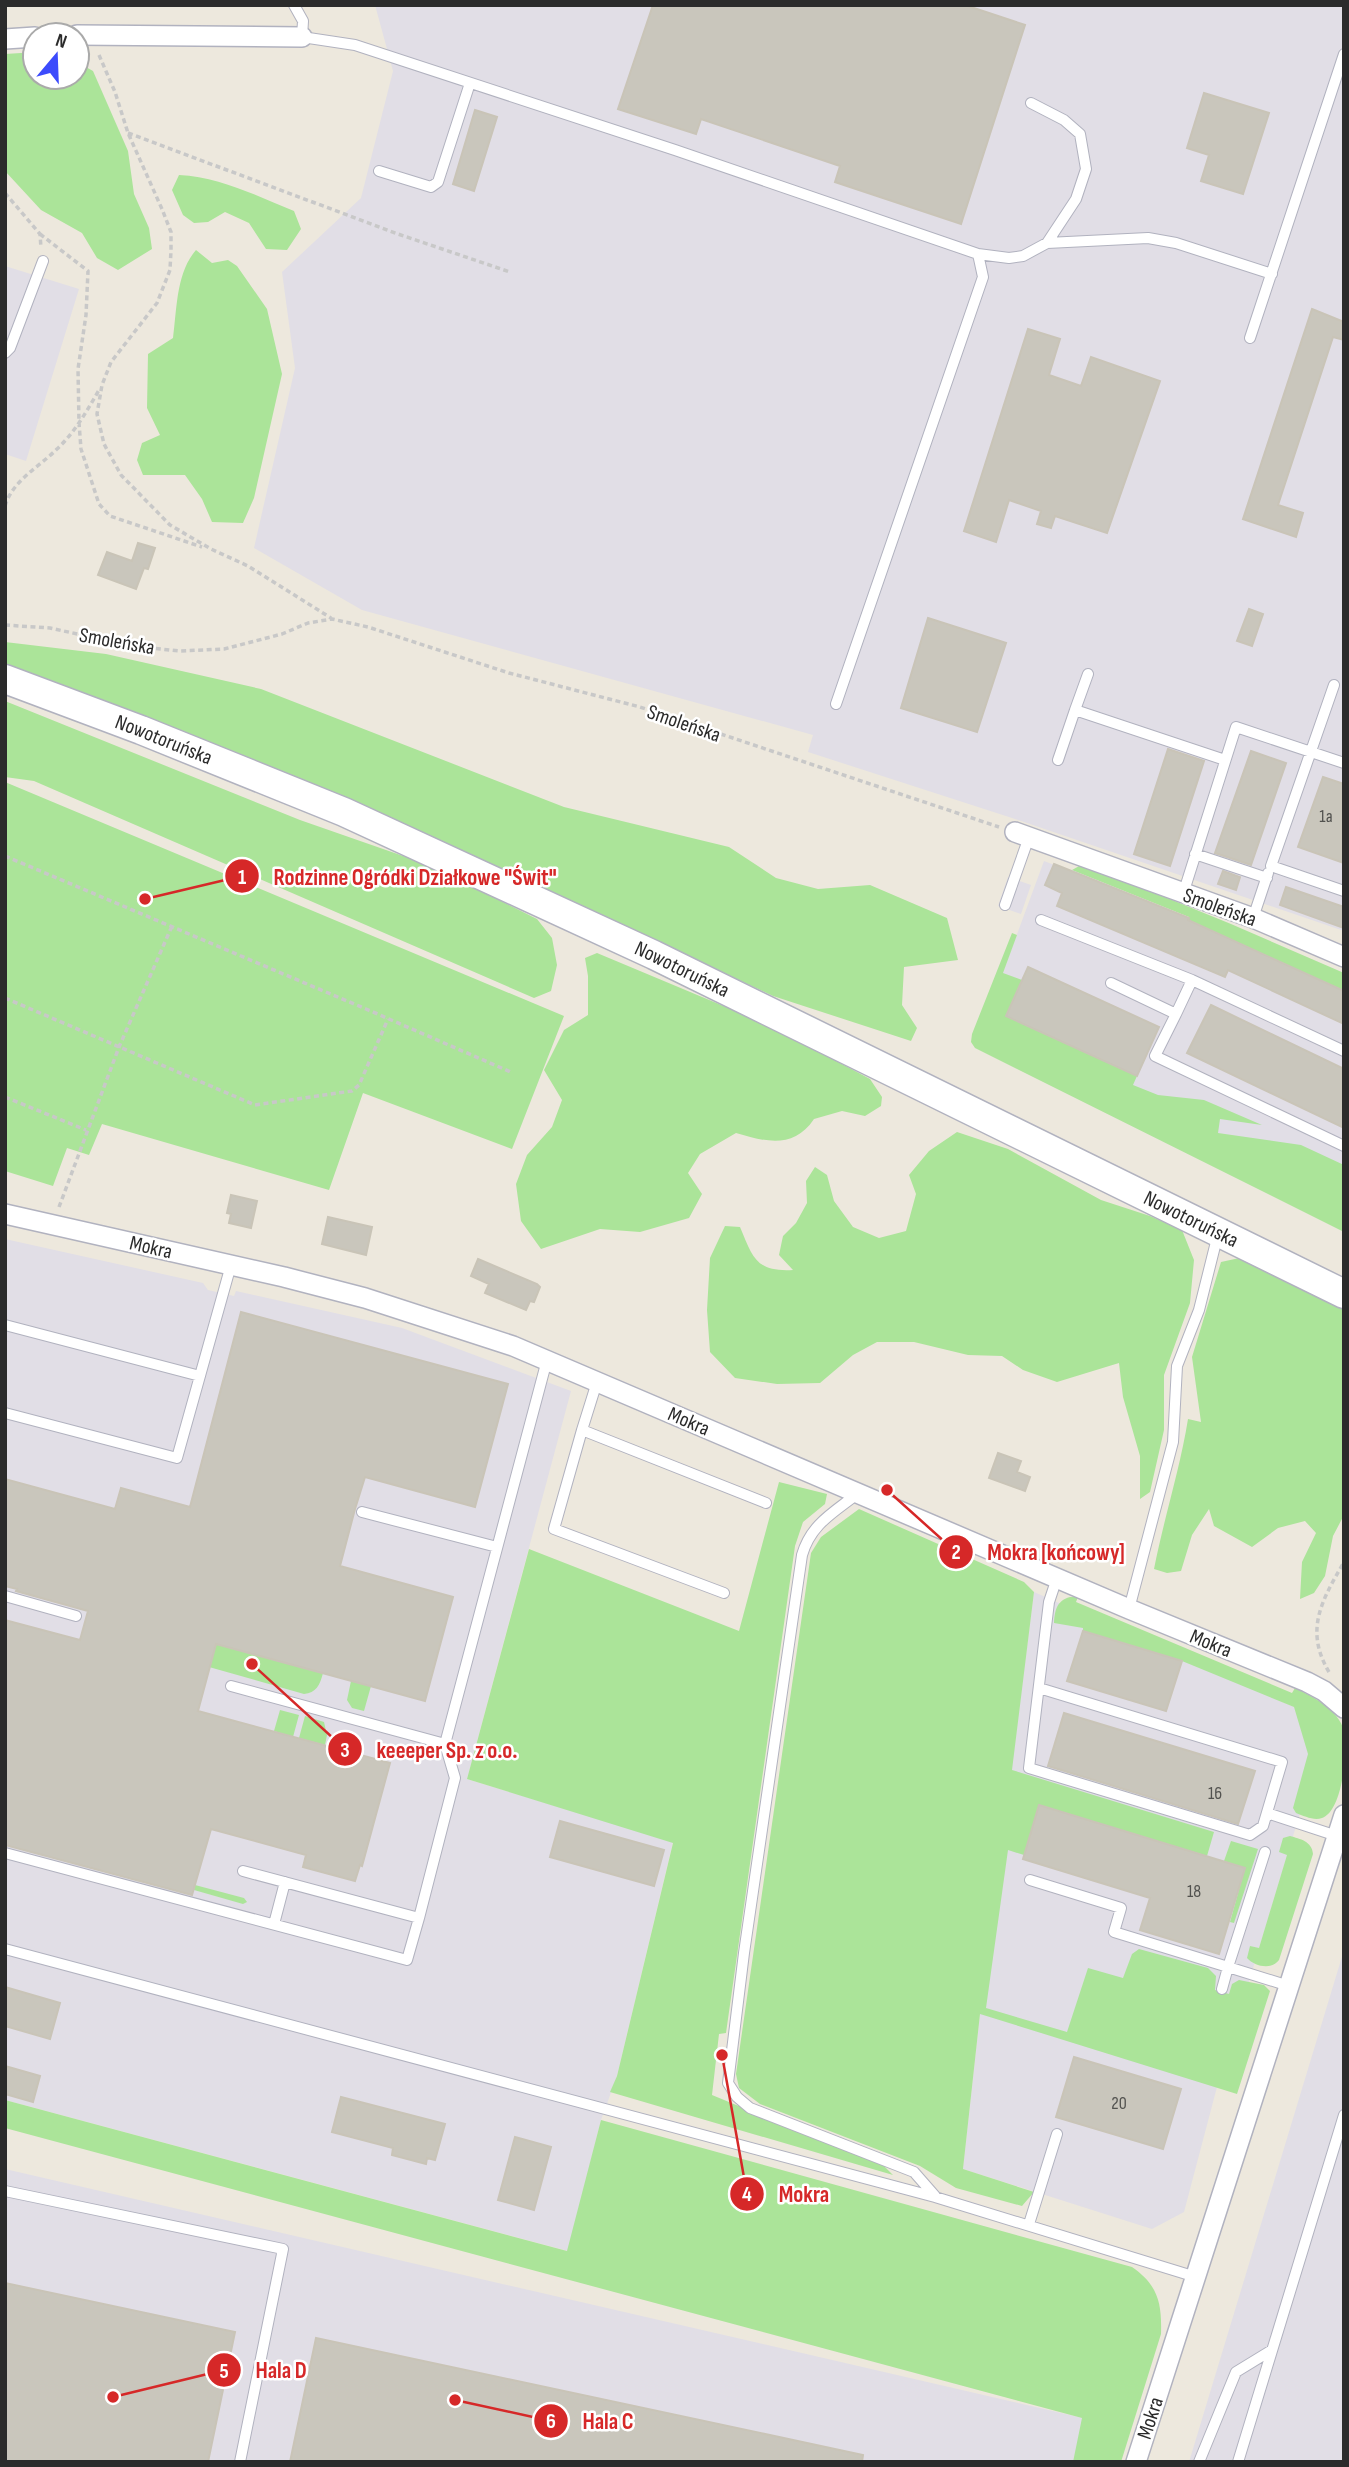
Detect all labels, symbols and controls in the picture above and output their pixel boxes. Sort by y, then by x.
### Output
north arrow [21,21,91,91]
text: N [53,29,70,54]
street label: Smoleńska [77,623,157,660]
street label: Smoleńska [644,699,724,748]
street label: Nowotoruńska [112,710,216,770]
house number: 1a [1319,806,1333,827]
callout: Rodzinne Ogródki Działkowe "Świt" [224,854,570,898]
text: Rodzinne Ogródki Działkowe "Świt" [273,864,557,892]
text: 1 [238,865,246,890]
street label: Smoleńska [1180,883,1260,932]
street label: Nowotoruńska [631,936,733,1003]
street label: Nowotoruńska [1139,1186,1242,1253]
street label: Mokra [127,1230,175,1265]
street label: Mokra [664,1402,713,1441]
callout: Mokra [końcowy] [938,1530,1139,1574]
text: Mokra [końcowy] [987,1539,1125,1567]
text: 2 [951,1540,961,1565]
street label: Mokra [1186,1624,1235,1663]
callout: keeeper Sp. z o.o. [327,1727,531,1771]
text: keeeper Sp. z o.o. [377,1737,517,1765]
text: 3 [340,1738,350,1763]
house number: 16 [1208,1783,1222,1804]
house number: 18 [1187,1881,1201,1902]
house number: 20 [1111,2093,1127,2114]
callout: Mokra [730,2172,843,2216]
text: Mokra [779,2181,829,2209]
text: 4 [742,2182,752,2207]
callout: Hala D [207,2348,321,2392]
text: Hala D [255,2357,307,2385]
text: 5 [219,2359,229,2384]
street label: Mokra [1132,2394,1169,2442]
callout: Hala C [533,2399,648,2443]
text: Hala C [582,2408,634,2436]
text: 6 [546,2409,556,2434]

